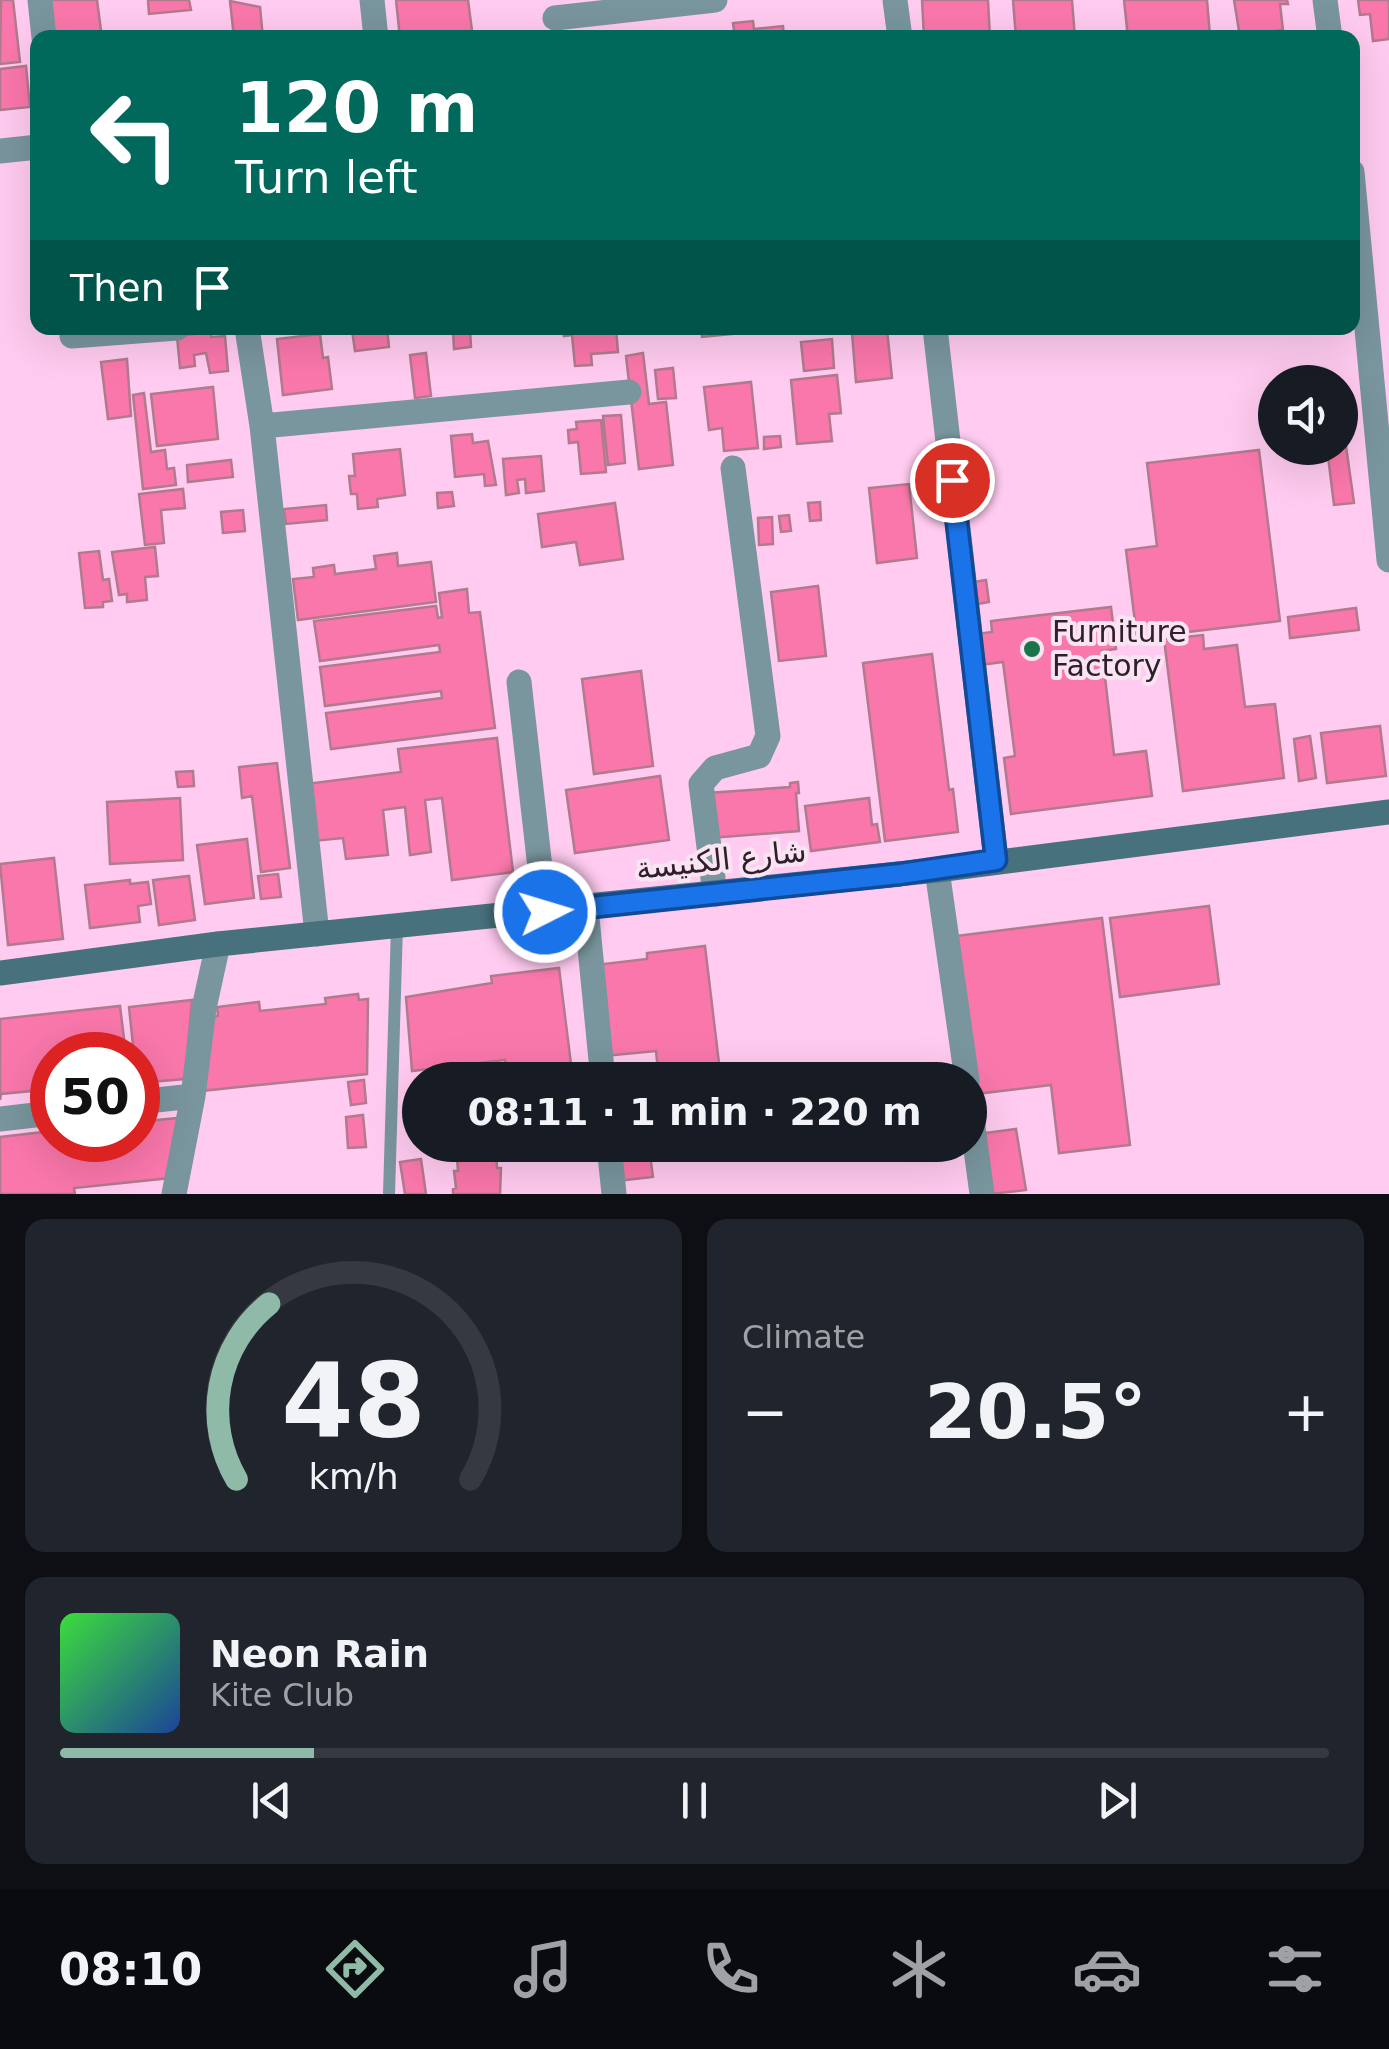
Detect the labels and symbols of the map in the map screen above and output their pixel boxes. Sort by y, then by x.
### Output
pin [910,438,995,523]
place label: Furniture Factory [1052,614,1187,683]
marker: Furniture Factory [1021,638,1043,660]
street label: شارع الكنيسة [634,833,808,886]
position arrow [493,860,597,964]
speed limit sign: 50 [30,1032,160,1162]

